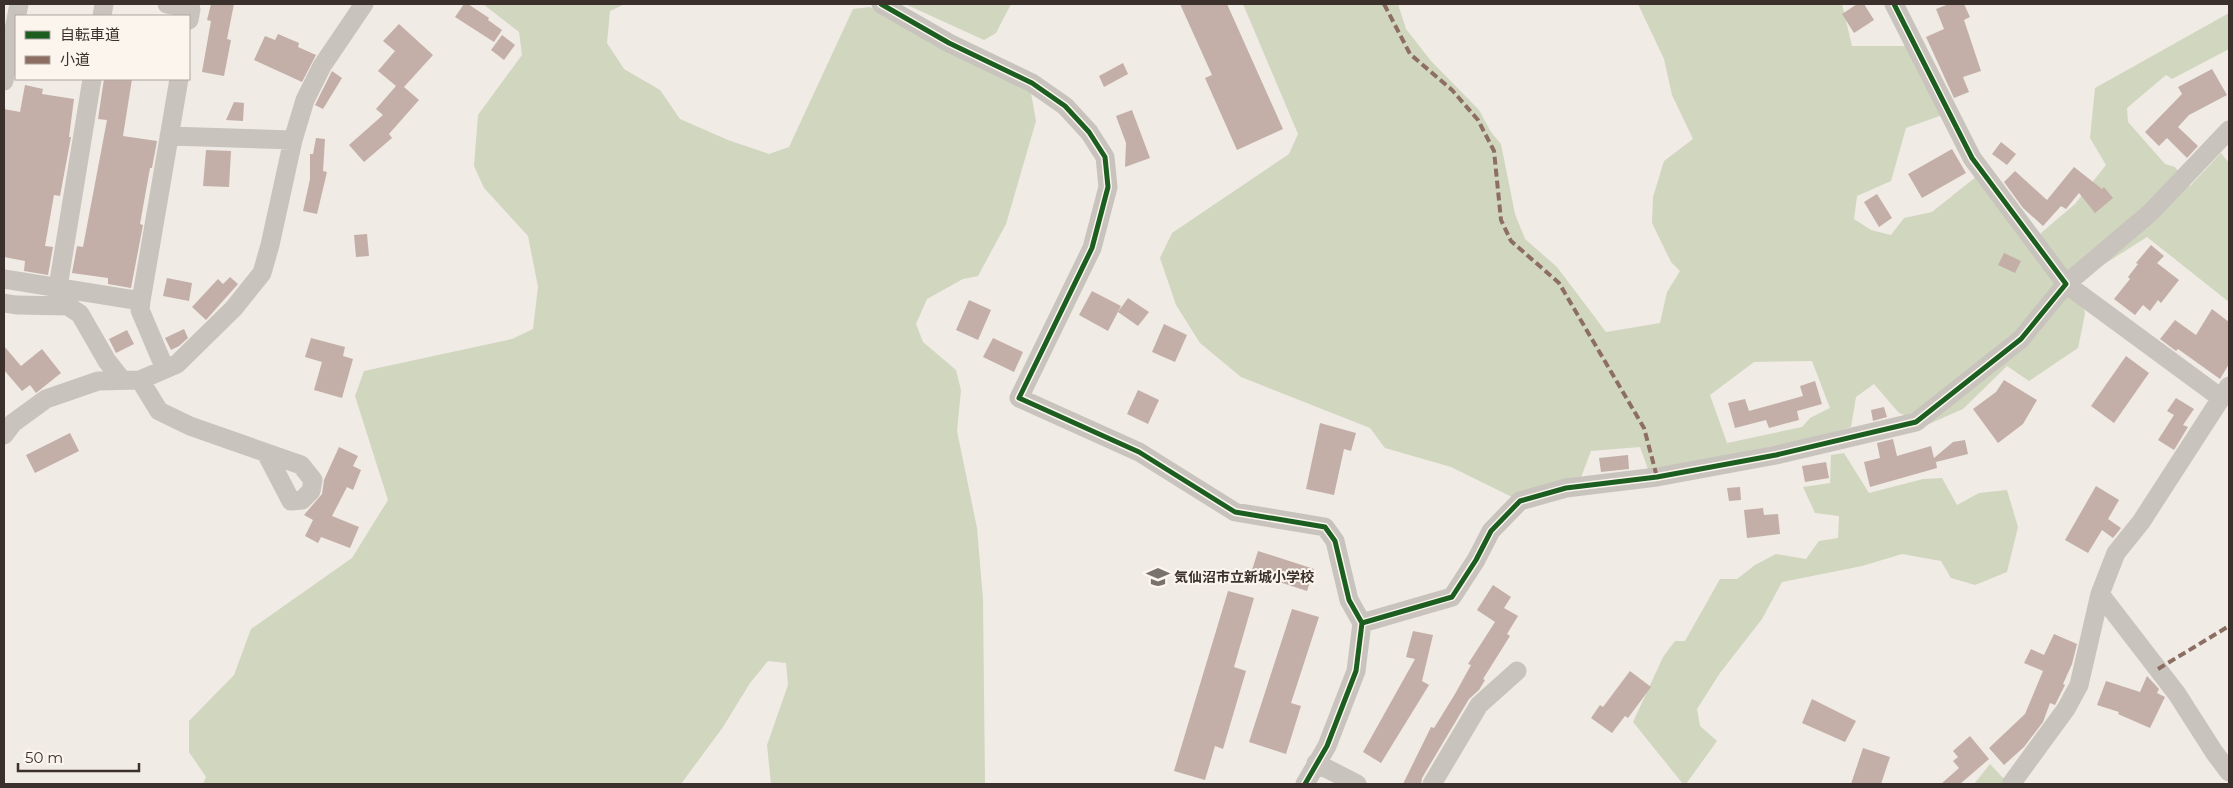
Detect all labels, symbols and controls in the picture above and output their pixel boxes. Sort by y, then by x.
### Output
legend [15,15,190,80]
text: 自転車道 [60,25,120,44]
text: 小道 [60,50,90,69]
school or university icon: 気仙沼市立新城小学校 [1145,564,1171,590]
place label: 気仙沼市立新城小学校 [1174,568,1314,586]
scale bar [18,740,139,772]
text: 50 m [25,748,63,767]

